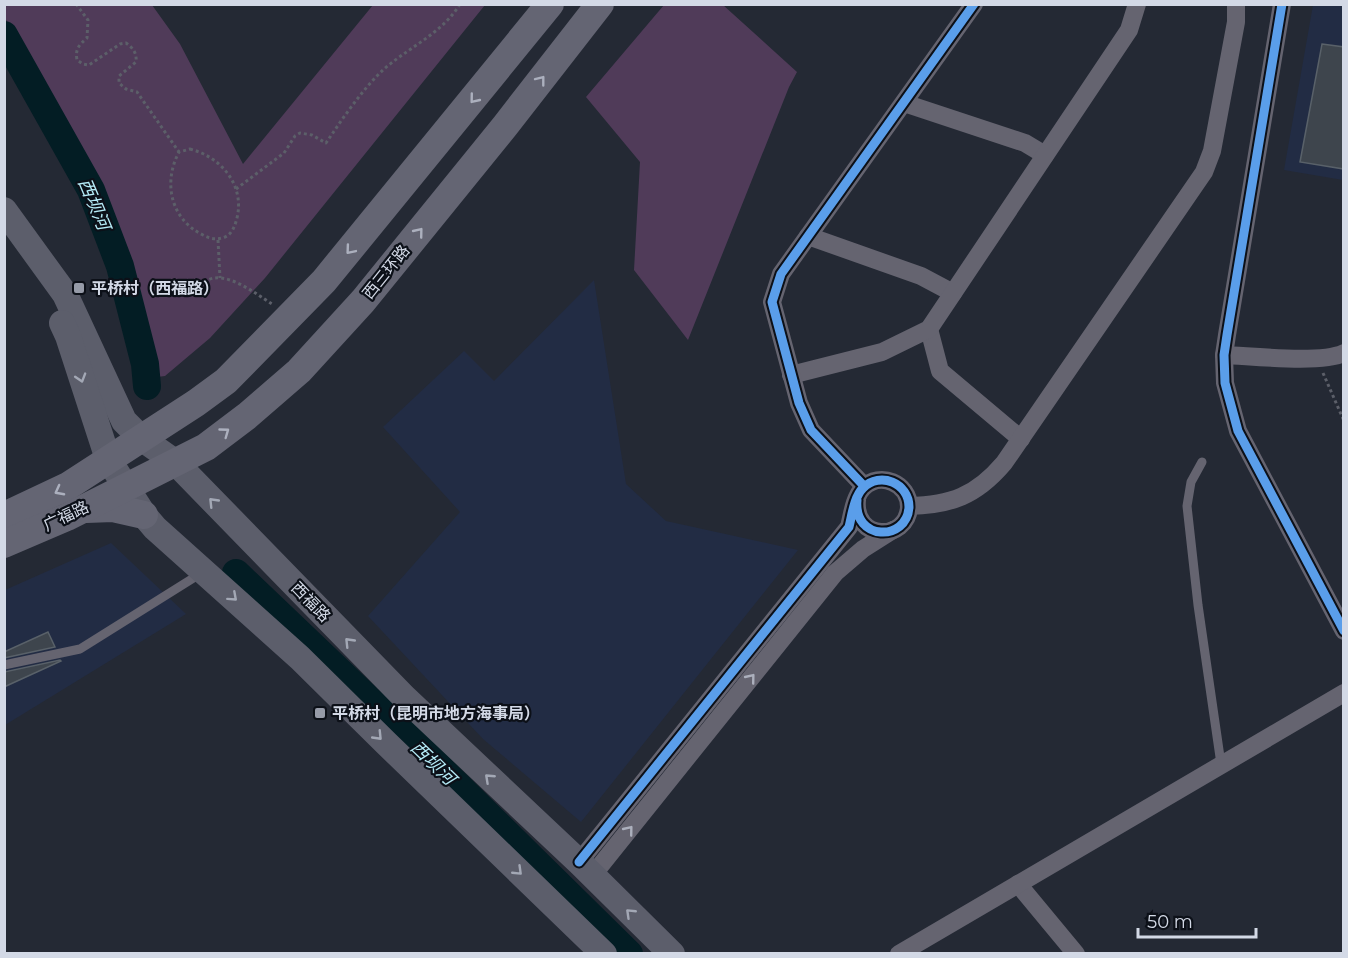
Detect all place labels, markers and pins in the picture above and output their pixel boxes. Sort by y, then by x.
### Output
place label: 平桥村（西福路） [91,279,219,298]
marker: 平桥村（西福路） [72,281,86,295]
place label: 平桥村（昆明市地方海事局） [332,704,540,723]
marker: 平桥村（昆明市地方海事局） [313,706,327,720]

